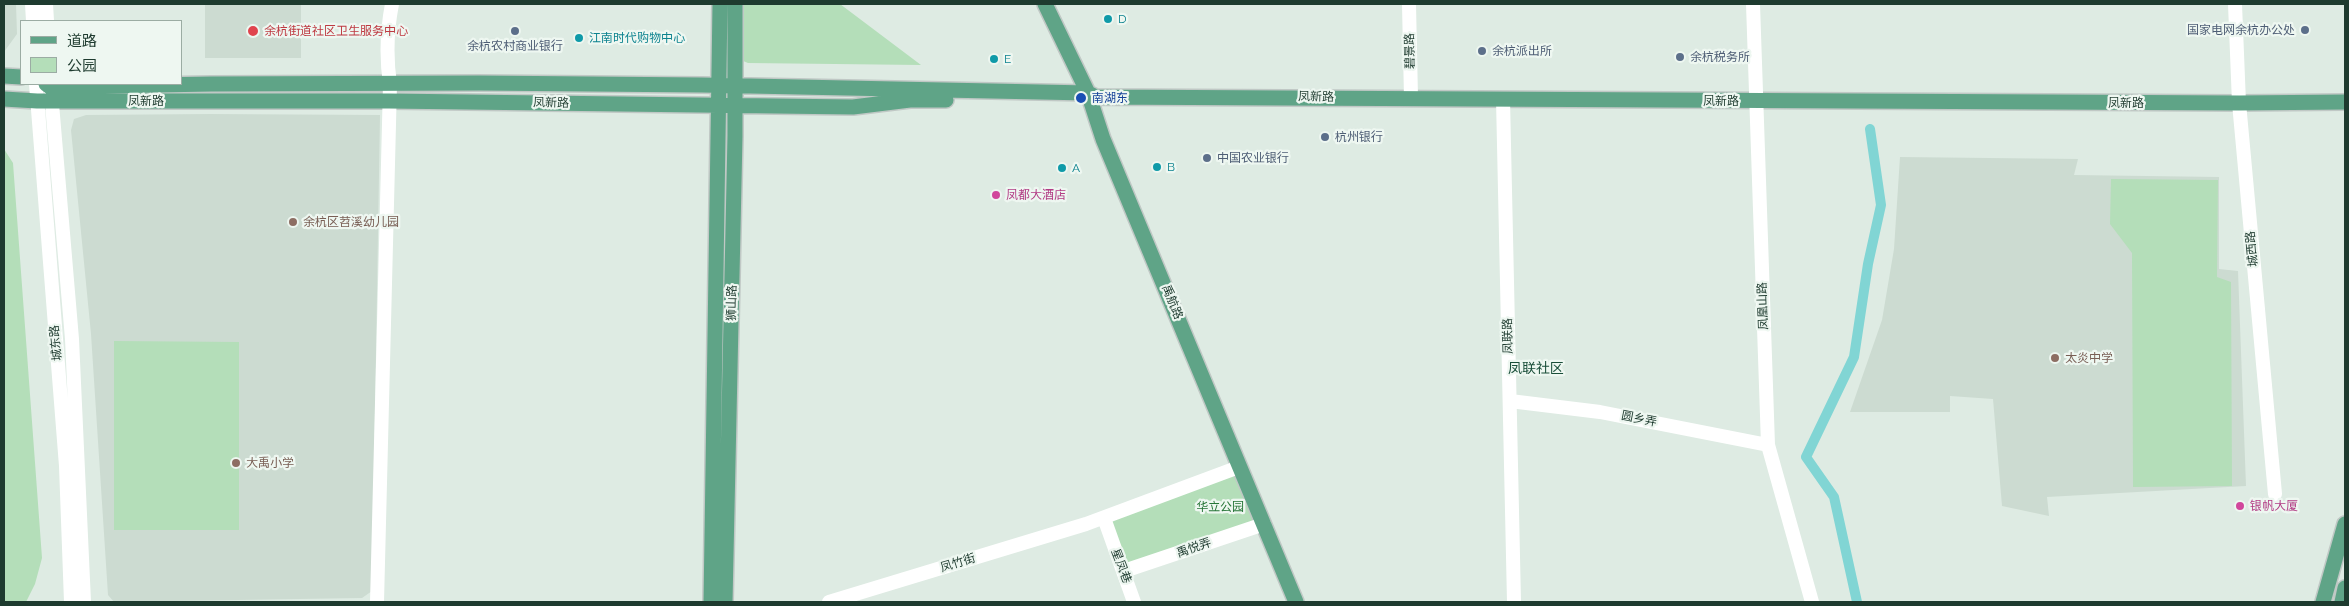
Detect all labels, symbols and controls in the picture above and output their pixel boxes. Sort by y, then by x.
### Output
place label: D [1118,12,1127,26]
marker: D [1102,13,1114,25]
legend [20,20,182,85]
place label: 国家电网余杭办公处 [2187,23,2295,37]
marker: 余杭街道社区卫生服务中心 [246,24,260,38]
place label: 余杭街道社区卫生服务中心 [264,24,408,38]
marker: 国家电网余杭办公处 [2299,24,2311,36]
marker: 余杭农村商业银行 [509,25,521,37]
place label: 江南时代购物中心 [589,31,685,45]
text: 道路 [67,32,97,50]
marker: 江南时代购物中心 [573,32,585,44]
street label: 碧景路 [1402,33,1418,69]
place label: 余杭农村商业银行 [467,39,563,53]
place label: 余杭派出所 [1492,44,1552,58]
marker: 余杭派出所 [1476,45,1488,57]
place label: 余杭税务所 [1690,50,1750,64]
marker: 余杭税务所 [1674,51,1686,63]
place label: E [1004,52,1011,66]
marker: E [988,53,1000,65]
text: 公园 [67,57,97,75]
street label: 凤新路 [1298,89,1334,105]
marker: 南湖东 [1074,91,1088,105]
place label: 南湖东 [1092,91,1128,105]
street label: 凤新路 [128,94,164,108]
street label: 凤新路 [1703,94,1739,108]
street label: 凤新路 [533,95,569,111]
street label: 凤新路 [2108,96,2144,110]
place label: 杭州银行 [1335,130,1383,144]
marker: 杭州银行 [1319,131,1331,143]
place label: 中国农业银行 [1217,151,1289,165]
marker: 中国农业银行 [1201,152,1213,164]
place label: B [1167,160,1175,174]
place label: A [1072,161,1080,175]
marker: B [1151,161,1163,173]
marker: A [1056,162,1068,174]
place label: 凤都大酒店 [1006,188,1066,202]
marker: 凤都大酒店 [990,189,1002,201]
place label: 余杭区苕溪幼儿园 [303,215,399,229]
marker: 余杭区苕溪幼儿园 [287,216,299,228]
street label: 城西路 [2243,230,2261,268]
street label: 凤凰山路 [1755,282,1771,330]
street label: 禹航路 [1159,283,1185,321]
street label: 狮山路 [724,285,740,321]
street label: 凤联路 [1500,318,1516,354]
street label: 城东路 [47,324,65,362]
place label: 太炎中学 [2065,351,2113,365]
marker: 太炎中学 [2049,352,2061,364]
district label: 凤联社区 [1508,361,1564,377]
street label: 圆乡弄 [1620,408,1658,430]
place label: 大禹小学 [246,456,294,470]
marker: 大禹小学 [230,457,242,469]
place label: 银帆大厦 [2250,499,2298,513]
park label: 华立公园 [1196,500,1244,514]
marker: 银帆大厦 [2234,500,2246,512]
street label: 禹悦弄 [1175,535,1213,561]
street label: 星凤巷 [1108,547,1134,585]
street label: 凤竹街 [939,551,977,575]

